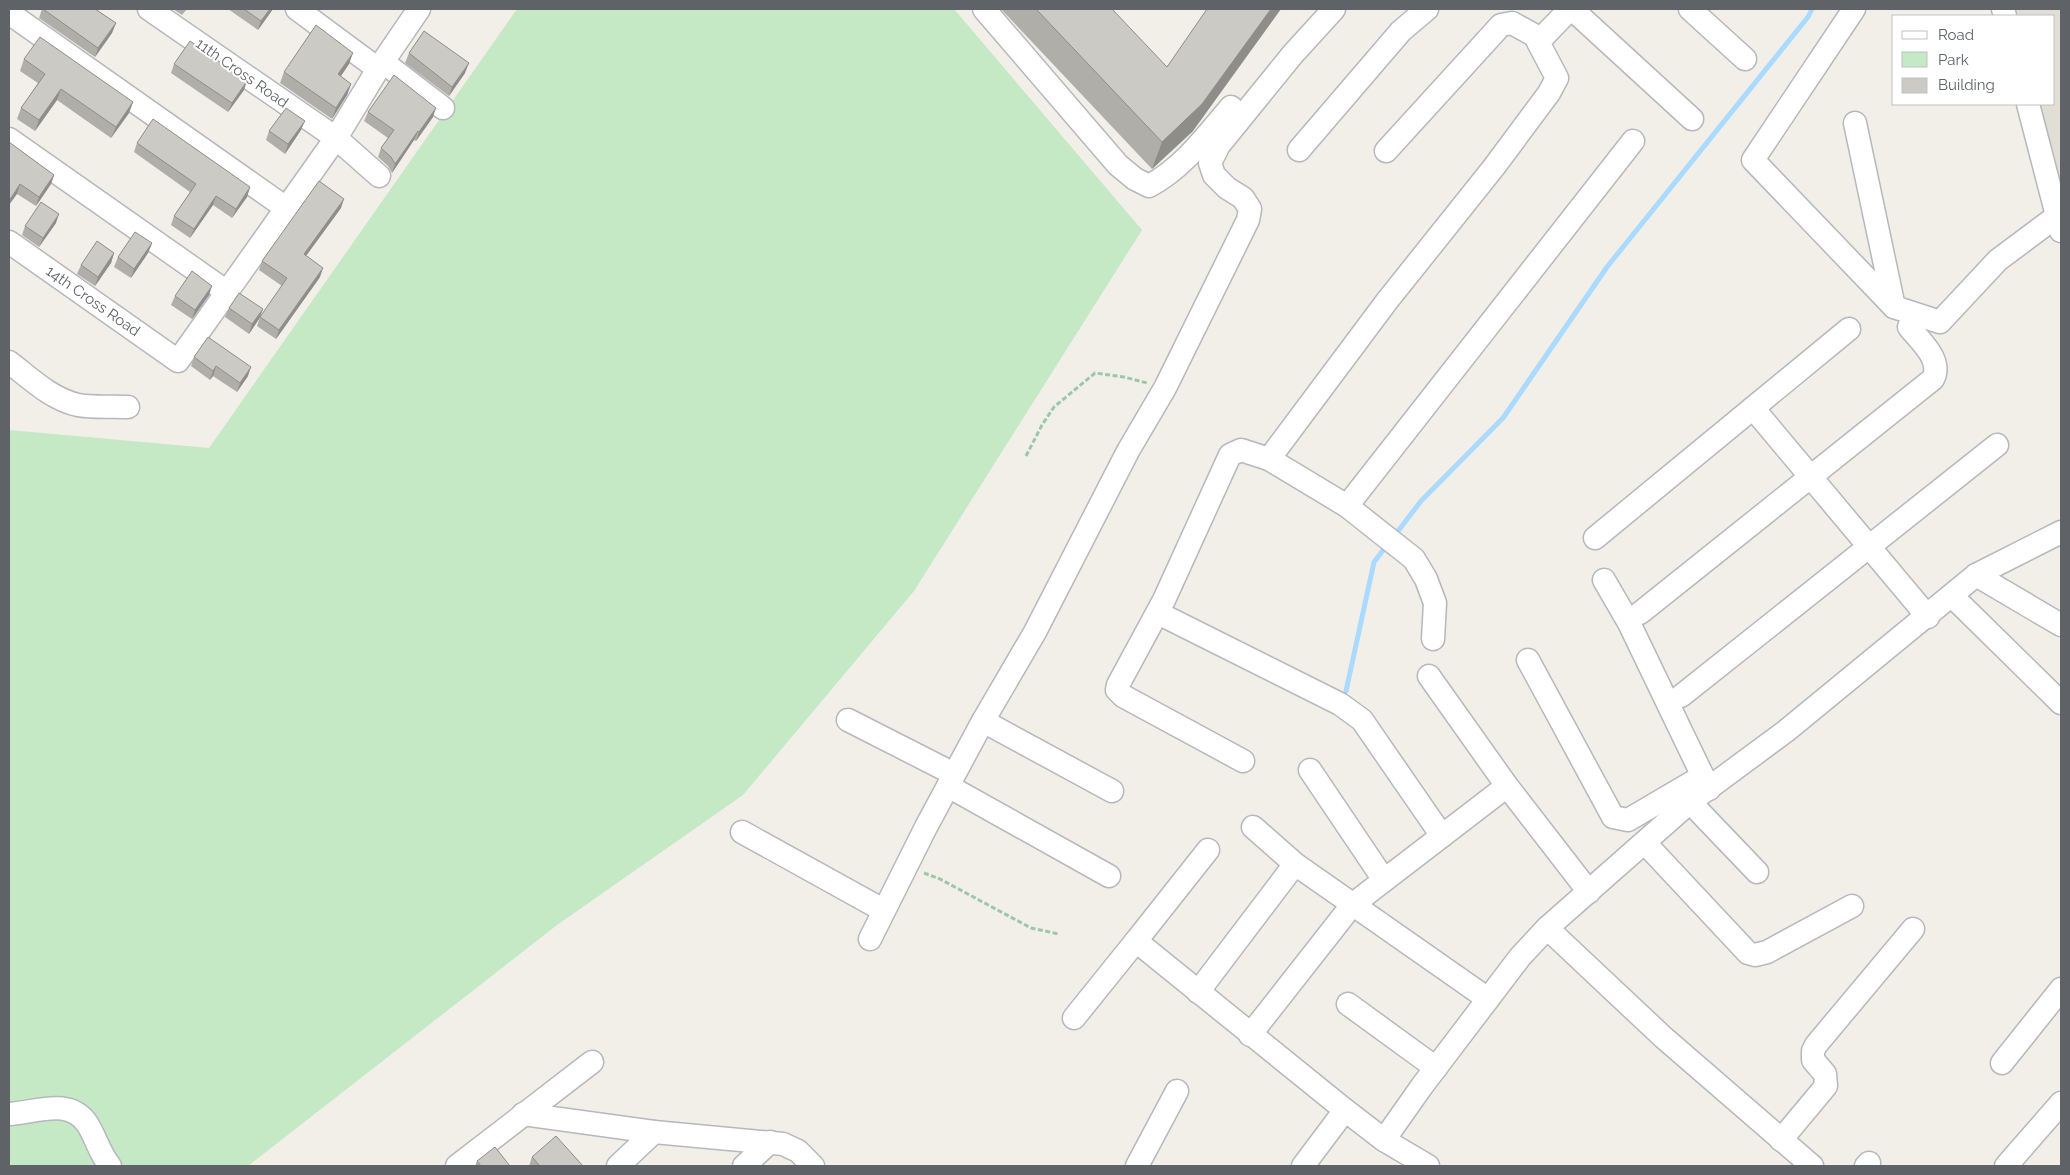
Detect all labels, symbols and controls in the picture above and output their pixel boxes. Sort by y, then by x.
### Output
legend [1892,15,2055,105]
text: Road [1938,26,1974,44]
street label: 11th Cross Road [192,34,292,112]
text: Park [1938,51,1969,69]
text: Building [1938,76,1995,94]
street label: 14th Cross Road [42,262,144,340]

